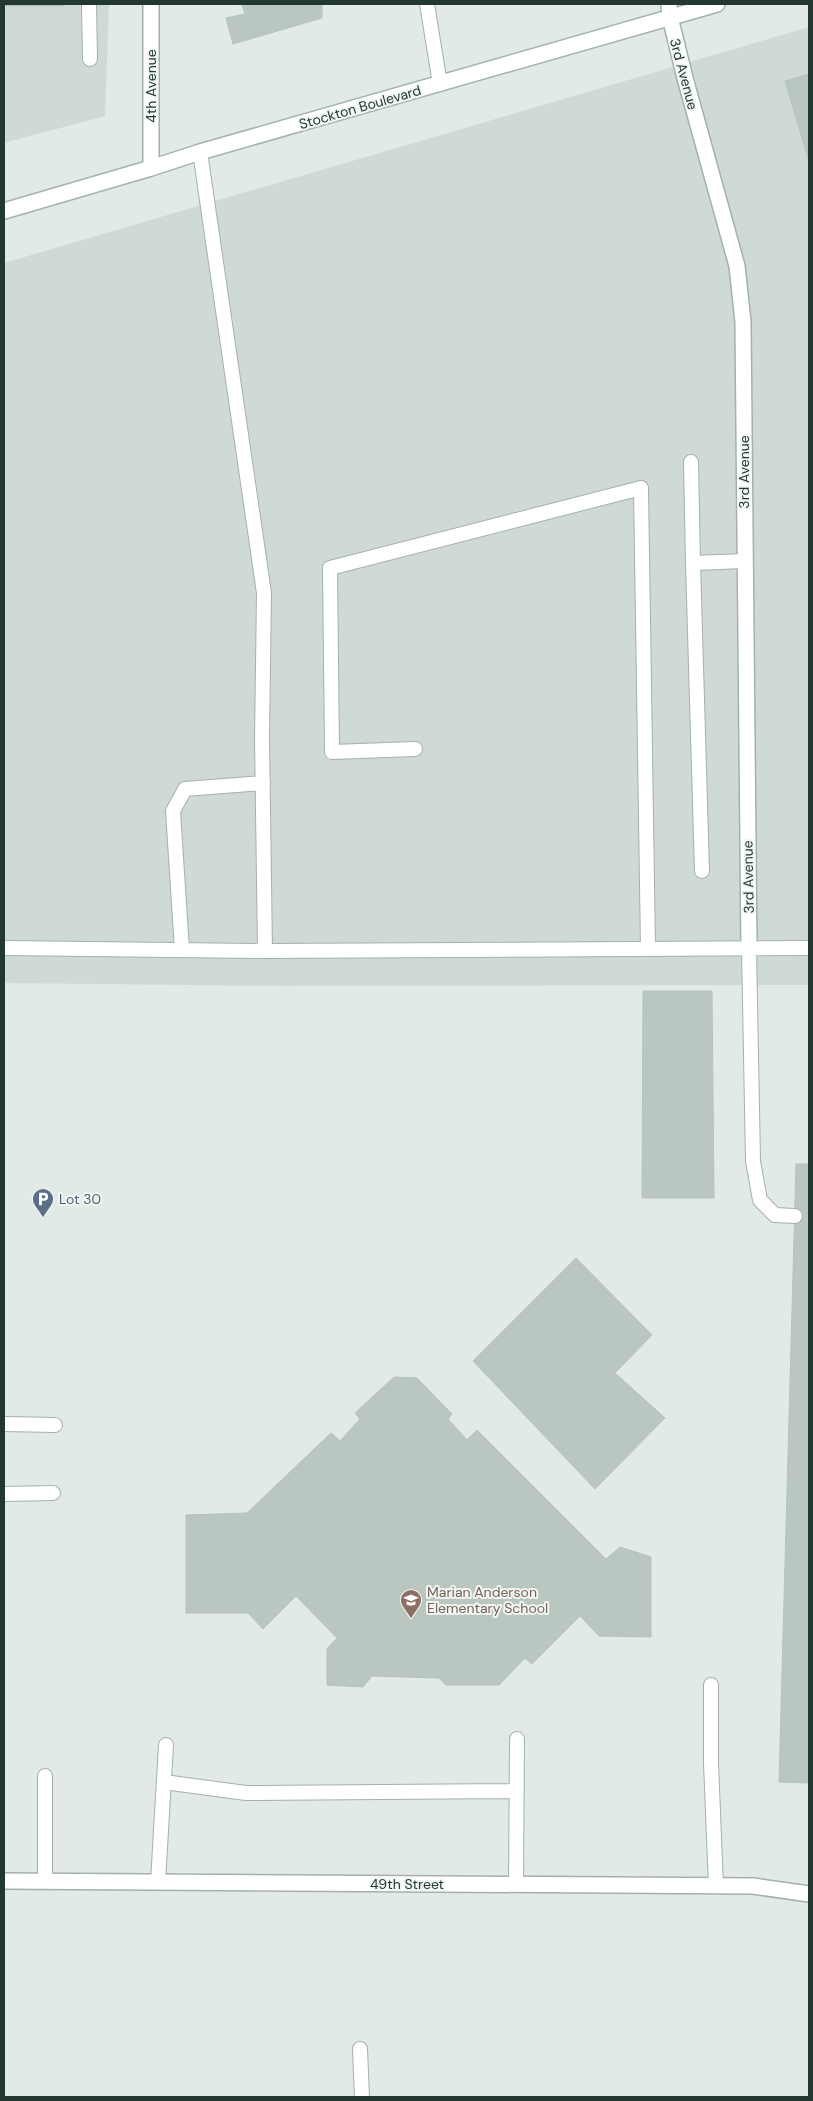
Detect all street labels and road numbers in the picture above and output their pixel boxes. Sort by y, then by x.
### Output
street label: 3rd Avenue [666,36,702,112]
street label: 4th Avenue [142,49,160,123]
street label: Stockton Boulevard [297,81,423,133]
street label: 3rd Avenue [735,435,753,509]
street label: 3rd Avenue [738,840,758,914]
street label: 49th Street [370,1875,444,1893]

